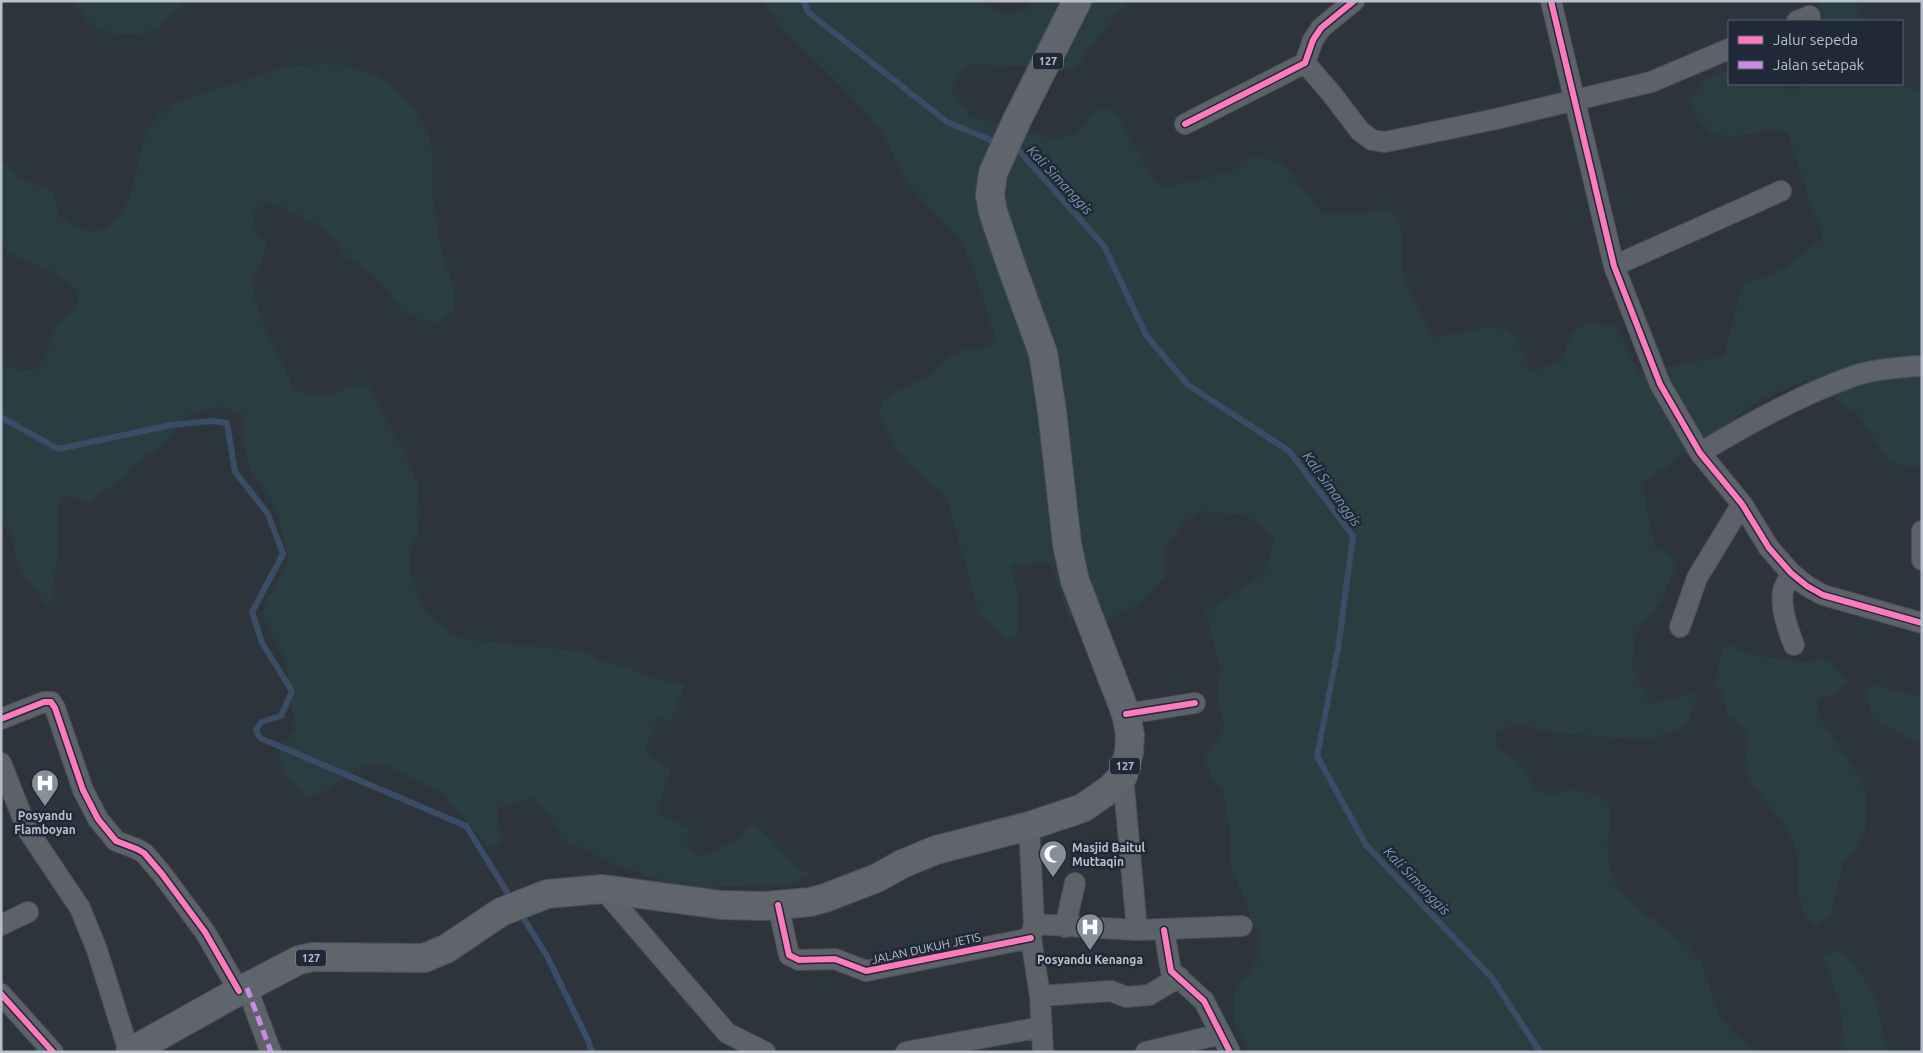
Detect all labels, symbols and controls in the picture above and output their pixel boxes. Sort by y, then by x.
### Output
legend [1728,20,1903,85]
text: Jalur sepeda [1773,31,1858,48]
road number: 127 [1033,52,1063,70]
text: Jalan setapak [1773,56,1865,73]
water label: Kali Simanggis [1024,142,1096,218]
water label: Kali Simanggis [1299,448,1365,530]
road number: 127 [1110,758,1140,774]
hospital icon: Posyandu Flamboyan [30,768,60,807]
place label: Posyandu Flamboyan [14,809,76,836]
mosque icon: Masjid Baitul Muttaqin [1038,839,1068,878]
place label: Masjid Baitul Muttaqin [1072,841,1146,868]
water label: Kali Simanggis [1380,844,1454,918]
hospital icon: Posyandu Kenanga [1075,912,1105,951]
street label: JALAN DUKUH JETIS [870,930,982,966]
road number: 127 [296,950,326,966]
place label: Posyandu Kenanga [1037,953,1143,966]

